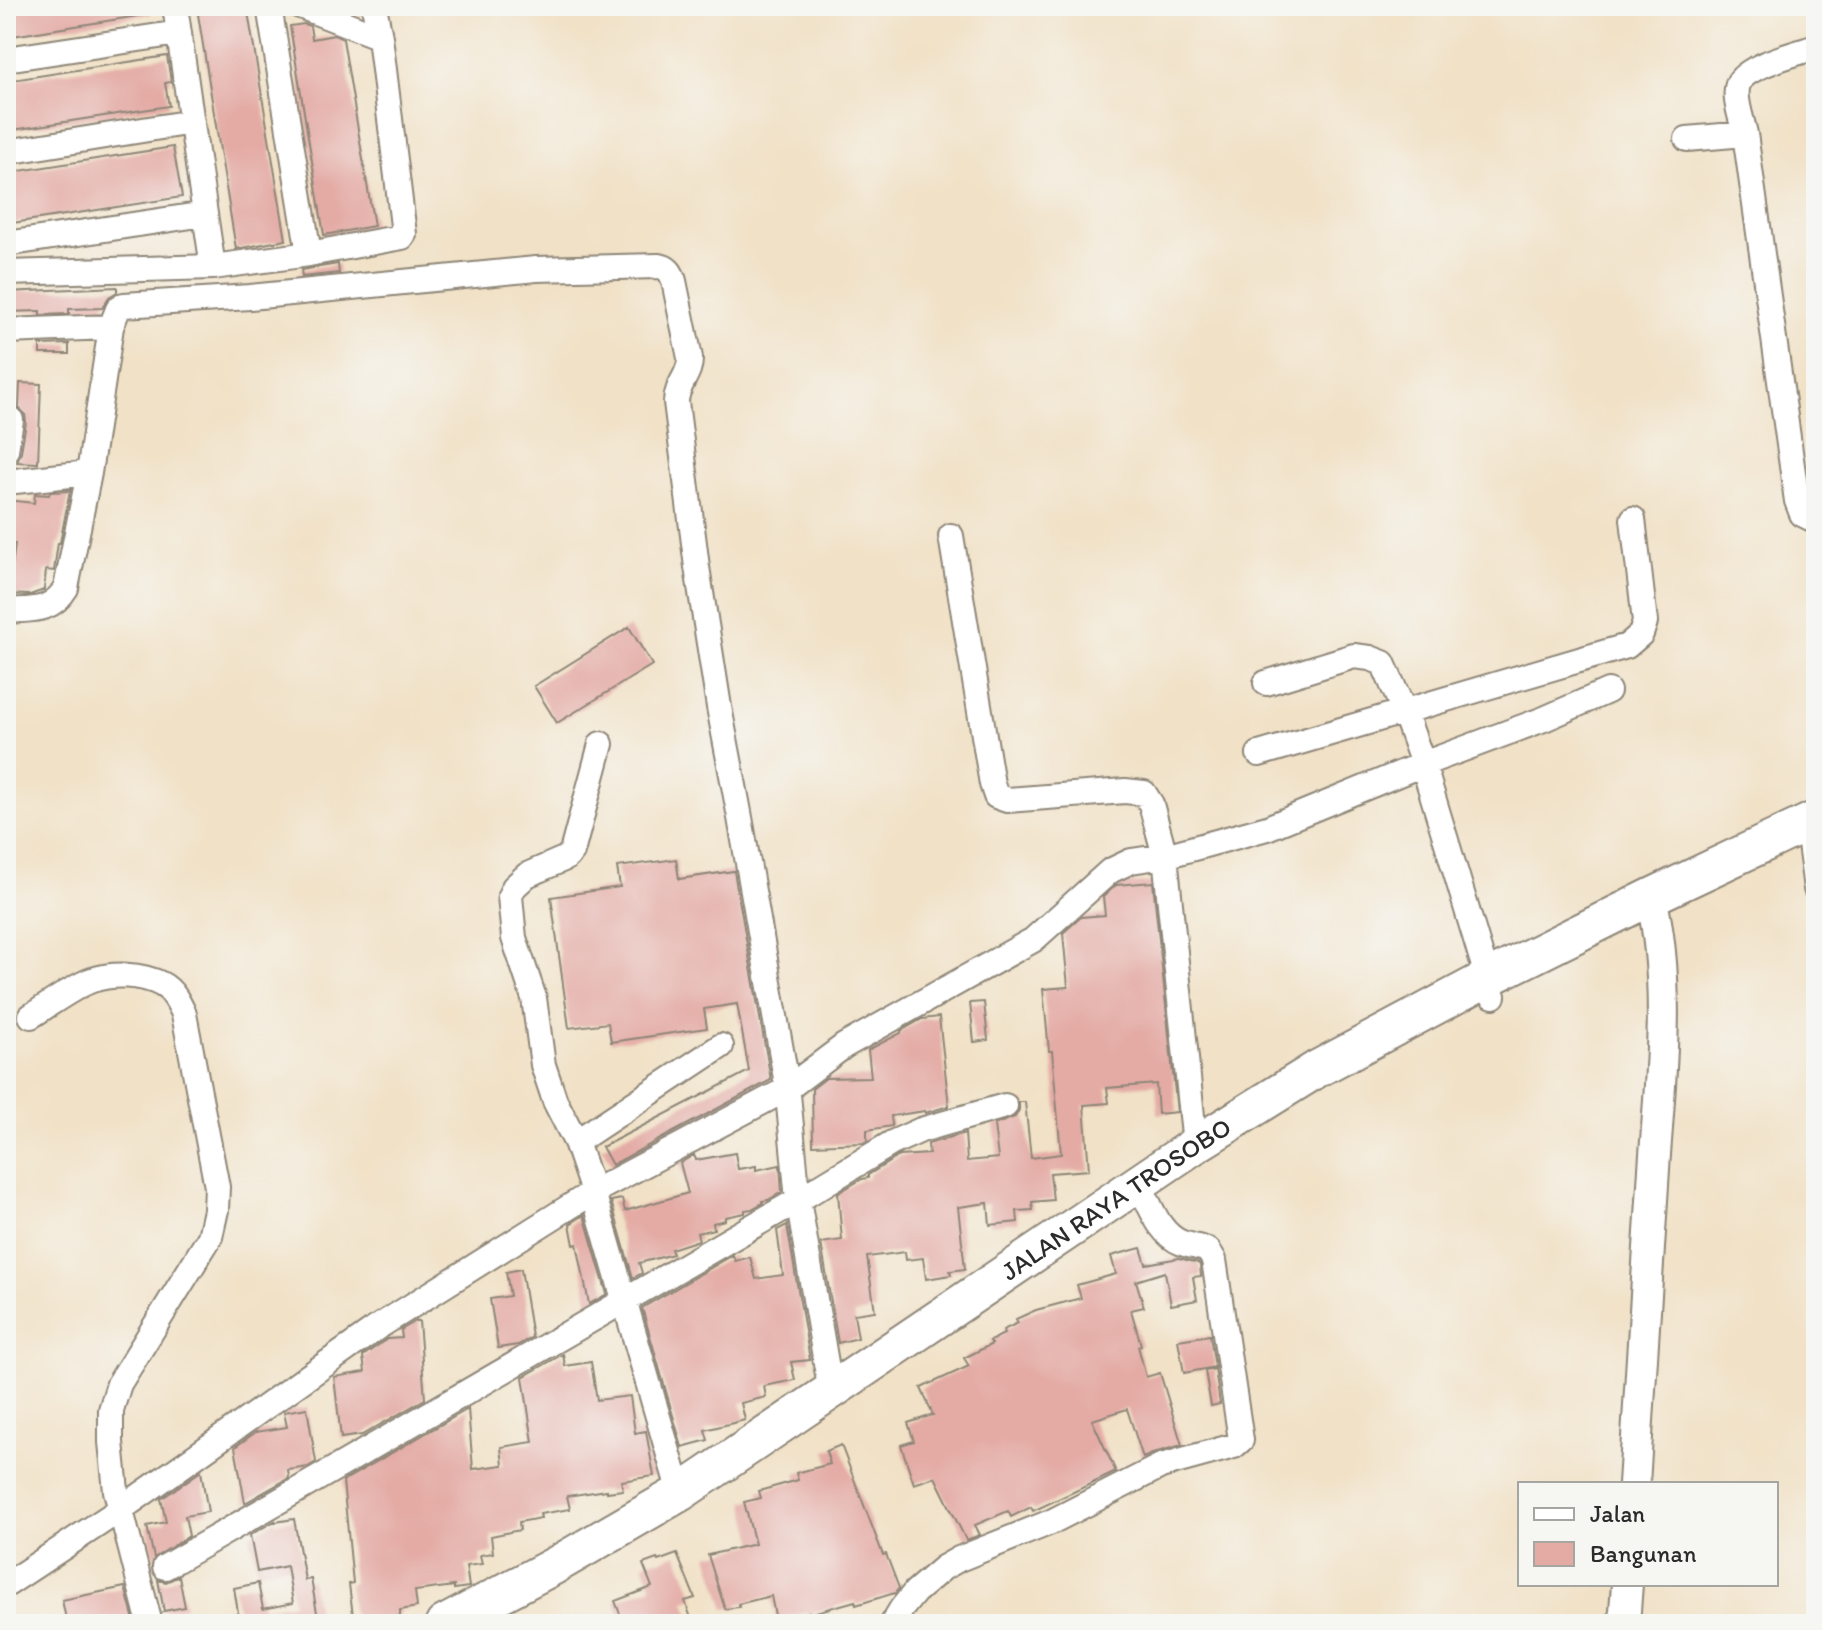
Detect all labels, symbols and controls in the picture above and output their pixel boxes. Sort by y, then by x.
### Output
street label: JALAN RAYA TROSOBO [995,1111,1237,1287]
legend [1518,1482,1778,1586]
text: Jalan [1590,1499,1645,1528]
text: Bangunan [1590,1539,1697,1568]

